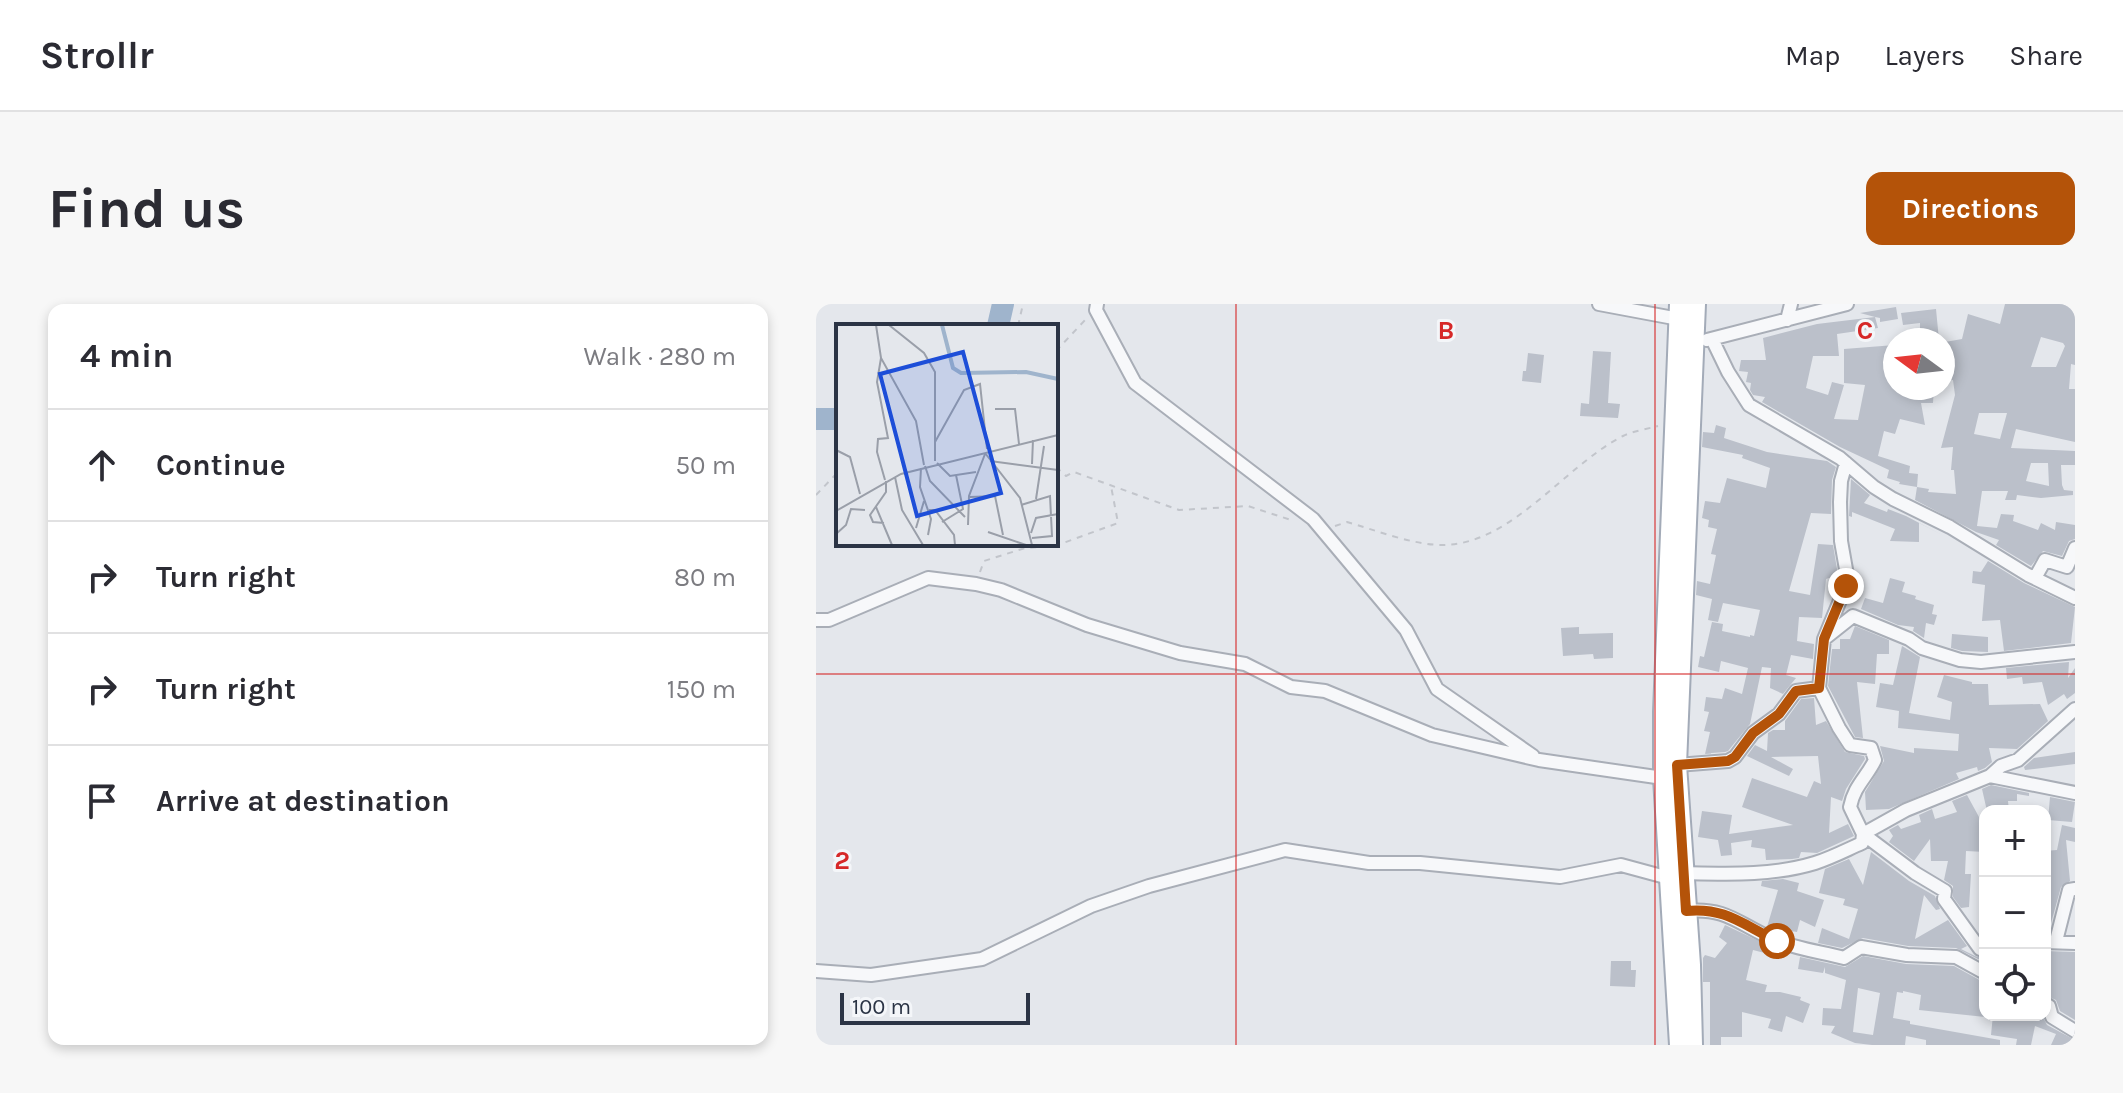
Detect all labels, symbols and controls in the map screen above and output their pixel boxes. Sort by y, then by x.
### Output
text: Strollr [40,33,154,78]
text: Map [1785,39,1840,72]
text: Layers [1884,39,1965,72]
text: Share [2009,39,2083,72]
button: Directions [1866,172,2075,245]
text: Find us [48,176,245,241]
text: B [1438,315,1454,346]
text: C [1857,315,1873,346]
inset map [836,324,1058,546]
north arrow [1883,328,1955,400]
text: 4 min [80,336,173,376]
text: Walk · 280 m [583,341,736,372]
icon: ahead [80,443,124,487]
text: Continue [156,447,286,483]
text: 50 m [675,450,736,481]
icon: right [80,555,124,599]
text: Turn right [156,559,296,595]
text: 80 m [674,562,736,593]
route end [1828,568,1864,604]
icon: right [80,667,124,711]
text: Turn right [156,671,296,707]
text: 150 m [667,674,736,705]
icon: arrive [80,779,124,823]
text: Arrive at destination [156,783,450,819]
map controls [1979,805,2051,1021]
button: + [1979,805,2051,877]
text: 2 [834,845,850,876]
button: − [1979,877,2051,949]
route start [1759,923,1795,959]
button: locate [1979,949,2051,1021]
scale bar [840,989,1030,1025]
text: 100 m [852,994,911,1020]

